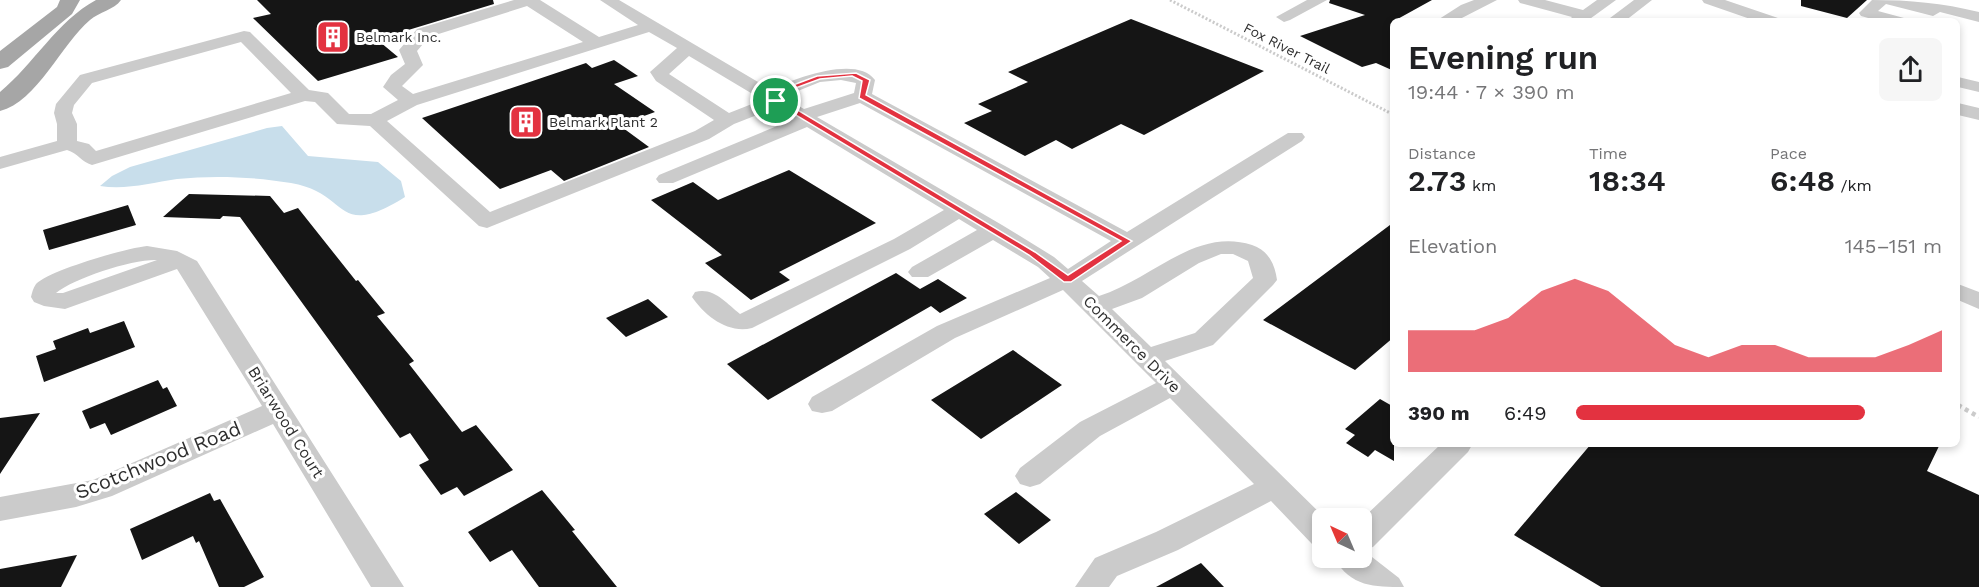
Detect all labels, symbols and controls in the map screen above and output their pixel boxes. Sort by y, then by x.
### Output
building icon: Belmark Inc. [315,19,351,55]
street label: Fox River Trail [1241,19,1334,77]
place label: Belmark Inc. [356,29,441,45]
text: Evening run [1408,38,1598,77]
button: share [1879,38,1942,101]
pin [750,75,801,126]
text: 19:44 · 7 × 390 m [1408,80,1575,104]
icon: arrive [759,84,792,117]
building icon: Belmark Plant 2 [508,104,544,140]
place label: Belmark Plant 2 [549,114,658,130]
text: Distance [1408,144,1476,163]
text: Time [1589,144,1627,163]
text: Pace [1770,144,1807,163]
text: 2.73 [1408,163,1466,198]
text: 18:34 [1589,163,1666,198]
text: 6:48 [1770,163,1835,198]
text: km [1466,176,1496,195]
text: /km [1835,176,1872,195]
text: Elevation [1408,234,1497,258]
text: 145–151 m [1845,234,1942,258]
street label: Commerce Drive [1079,291,1185,397]
street label: Briarwood Court [244,363,328,481]
text: 390 m [1408,401,1470,425]
text: 6:49 [1504,401,1547,425]
street label: Scotchwood Road [72,416,244,504]
north arrow [1312,508,1372,568]
map controls [1312,508,1372,568]

